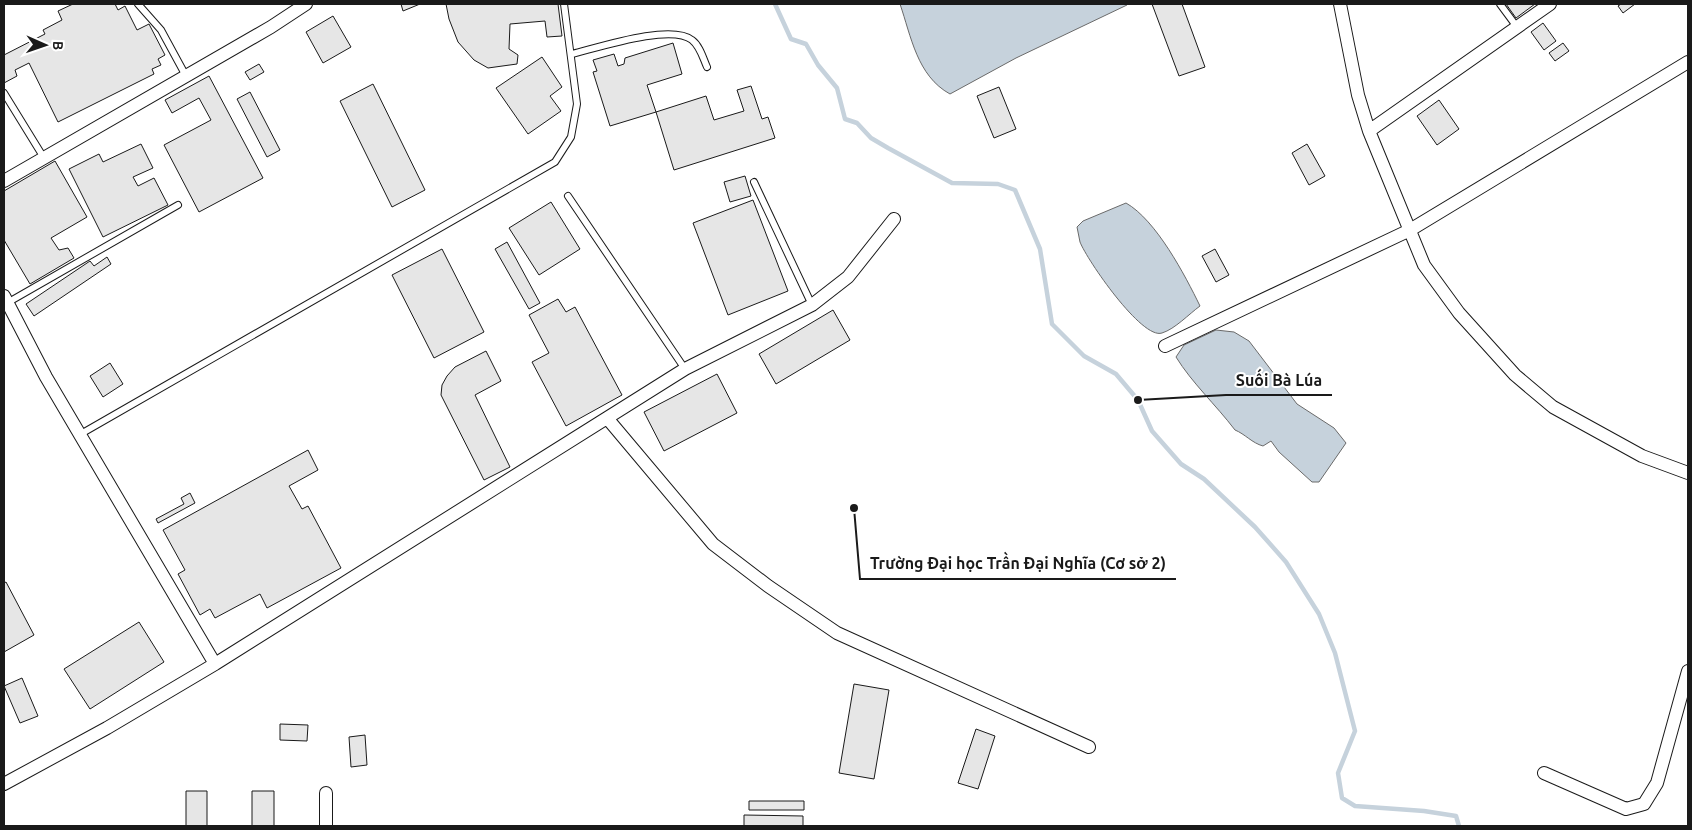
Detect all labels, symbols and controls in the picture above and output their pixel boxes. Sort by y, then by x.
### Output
north arrow [20,20,70,70]
text: B [50,41,66,50]
callout: Suối Bà Lúa [1226,364,1332,395]
text: Suối Bà Lúa [1236,368,1322,389]
callout: Trường Đại học Trần Đại Nghĩa (Cơ sở 2) [860,548,1176,579]
text: Trường Đại học Trần Đại Nghĩa (Cơ sở 2) [870,551,1166,573]

